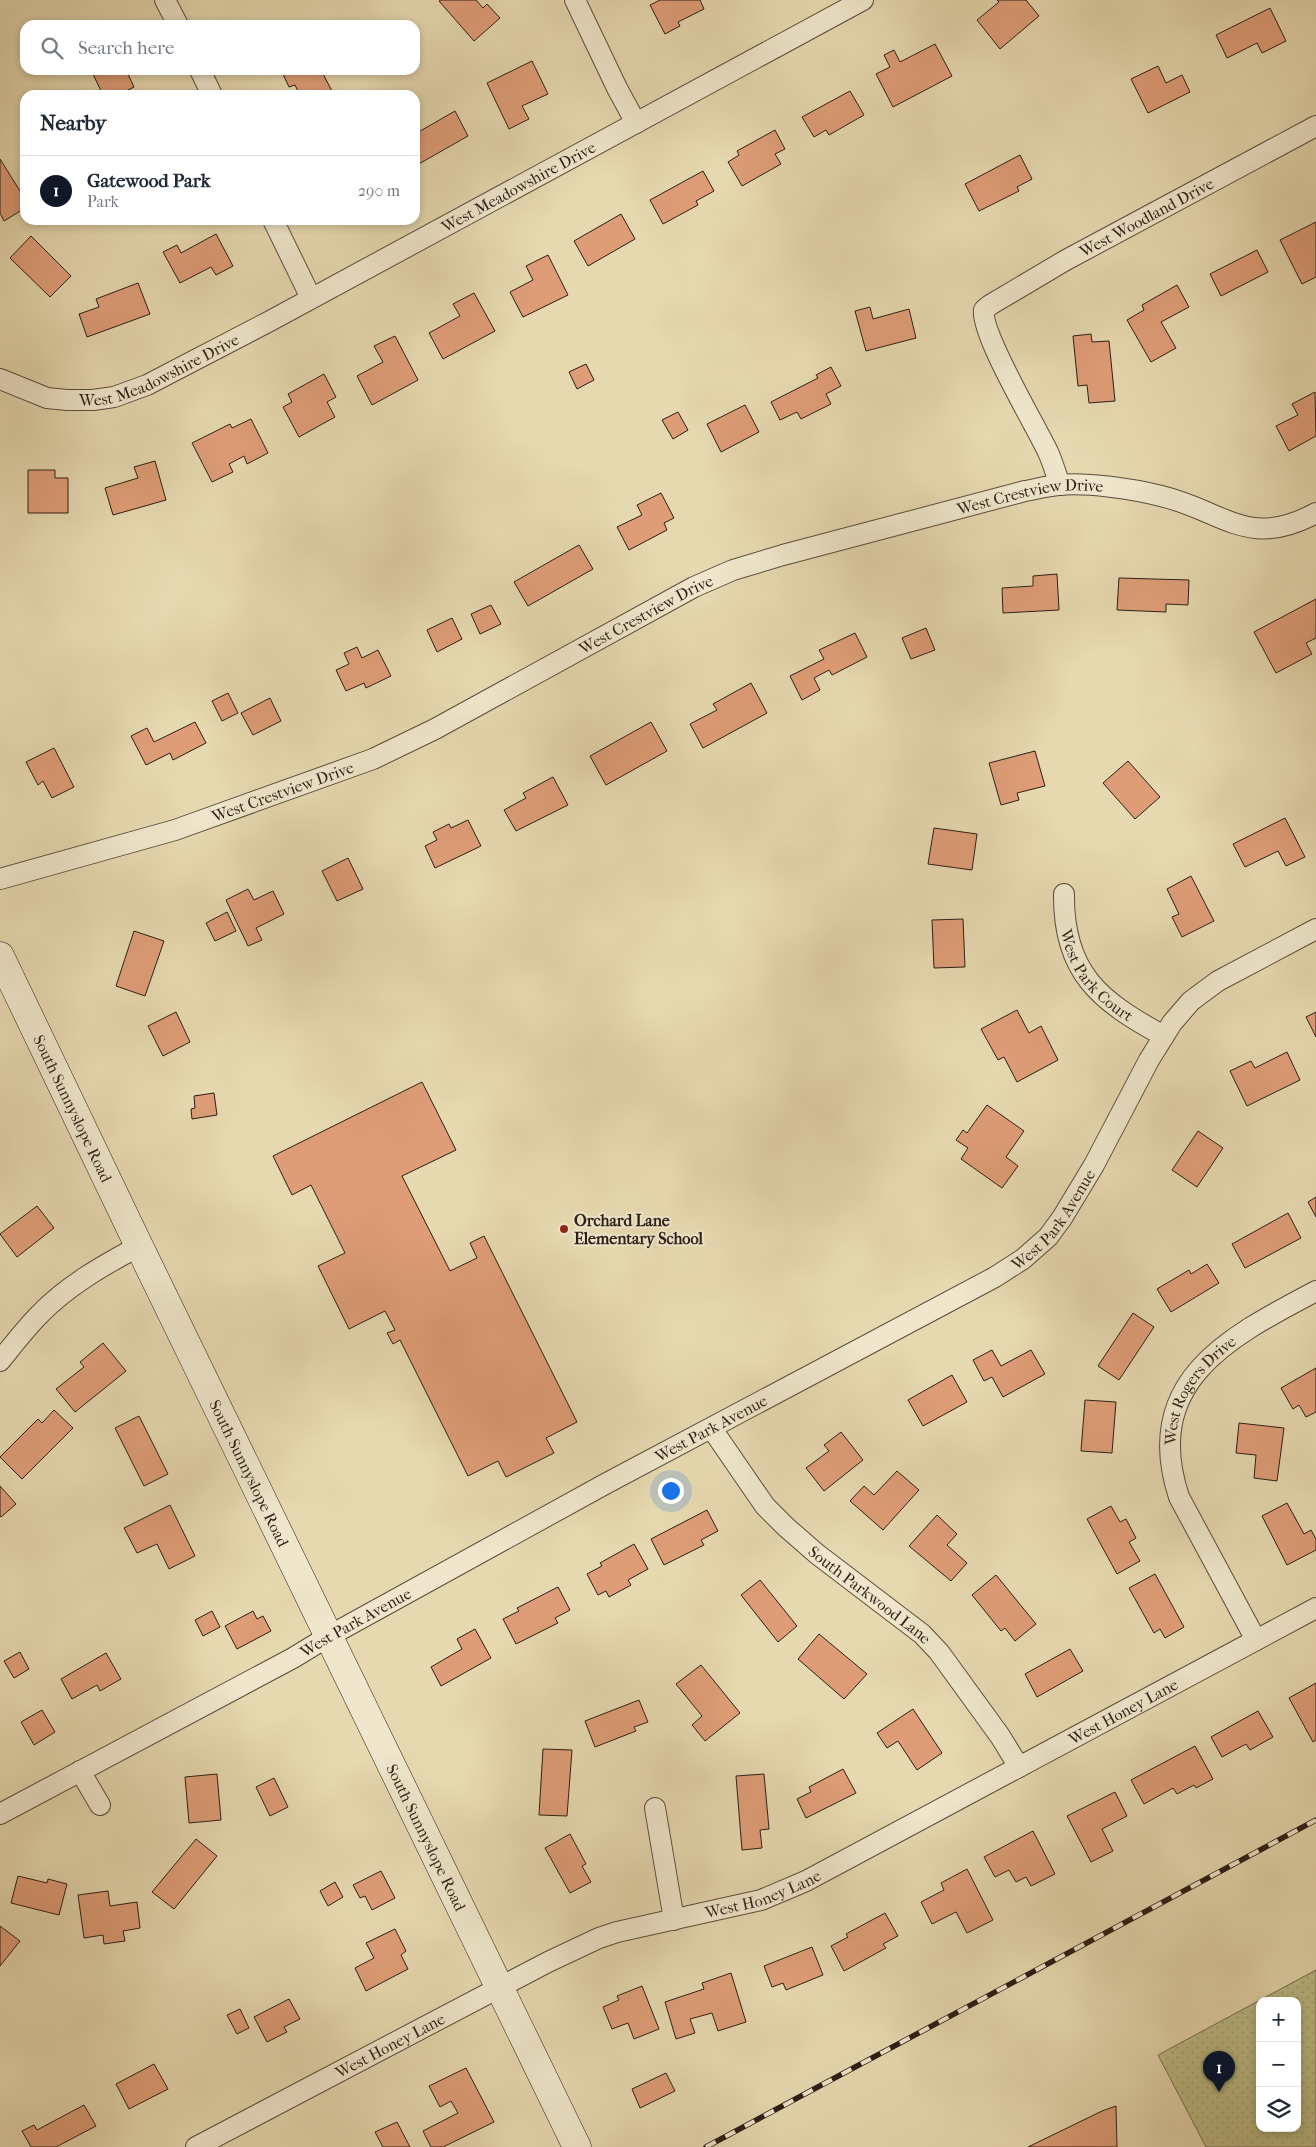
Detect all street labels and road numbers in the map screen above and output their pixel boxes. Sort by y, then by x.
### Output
street label: West Meadowshire Drive [437,138,599,237]
street label: West Woodland Drive [1075,174,1217,262]
street label: West Meadowshire Drive [78,330,242,410]
street label: West Crestview Drive [954,475,1104,519]
street label: West Crestview Drive [575,571,716,659]
street label: West Crestview Drive [208,758,356,826]
street label: West Park Court [1056,926,1137,1026]
street label: South Sunnyslope Road [29,1032,116,1186]
street label: West Park Avenue [1007,1166,1099,1275]
street label: West Rogers Drive [1161,1332,1240,1446]
street label: West Park Avenue [651,1391,771,1466]
street label: South Sunnyslope Road [205,1397,293,1550]
street label: South Parkwood Lane [804,1542,935,1648]
street label: West Park Avenue [296,1584,415,1662]
street label: West Honey Lane [1065,1675,1181,1749]
street label: South Sunnyslope Road [382,1761,470,1914]
street label: West Honey Lane [702,1866,824,1922]
street label: West Honey Lane [331,2009,448,2083]

